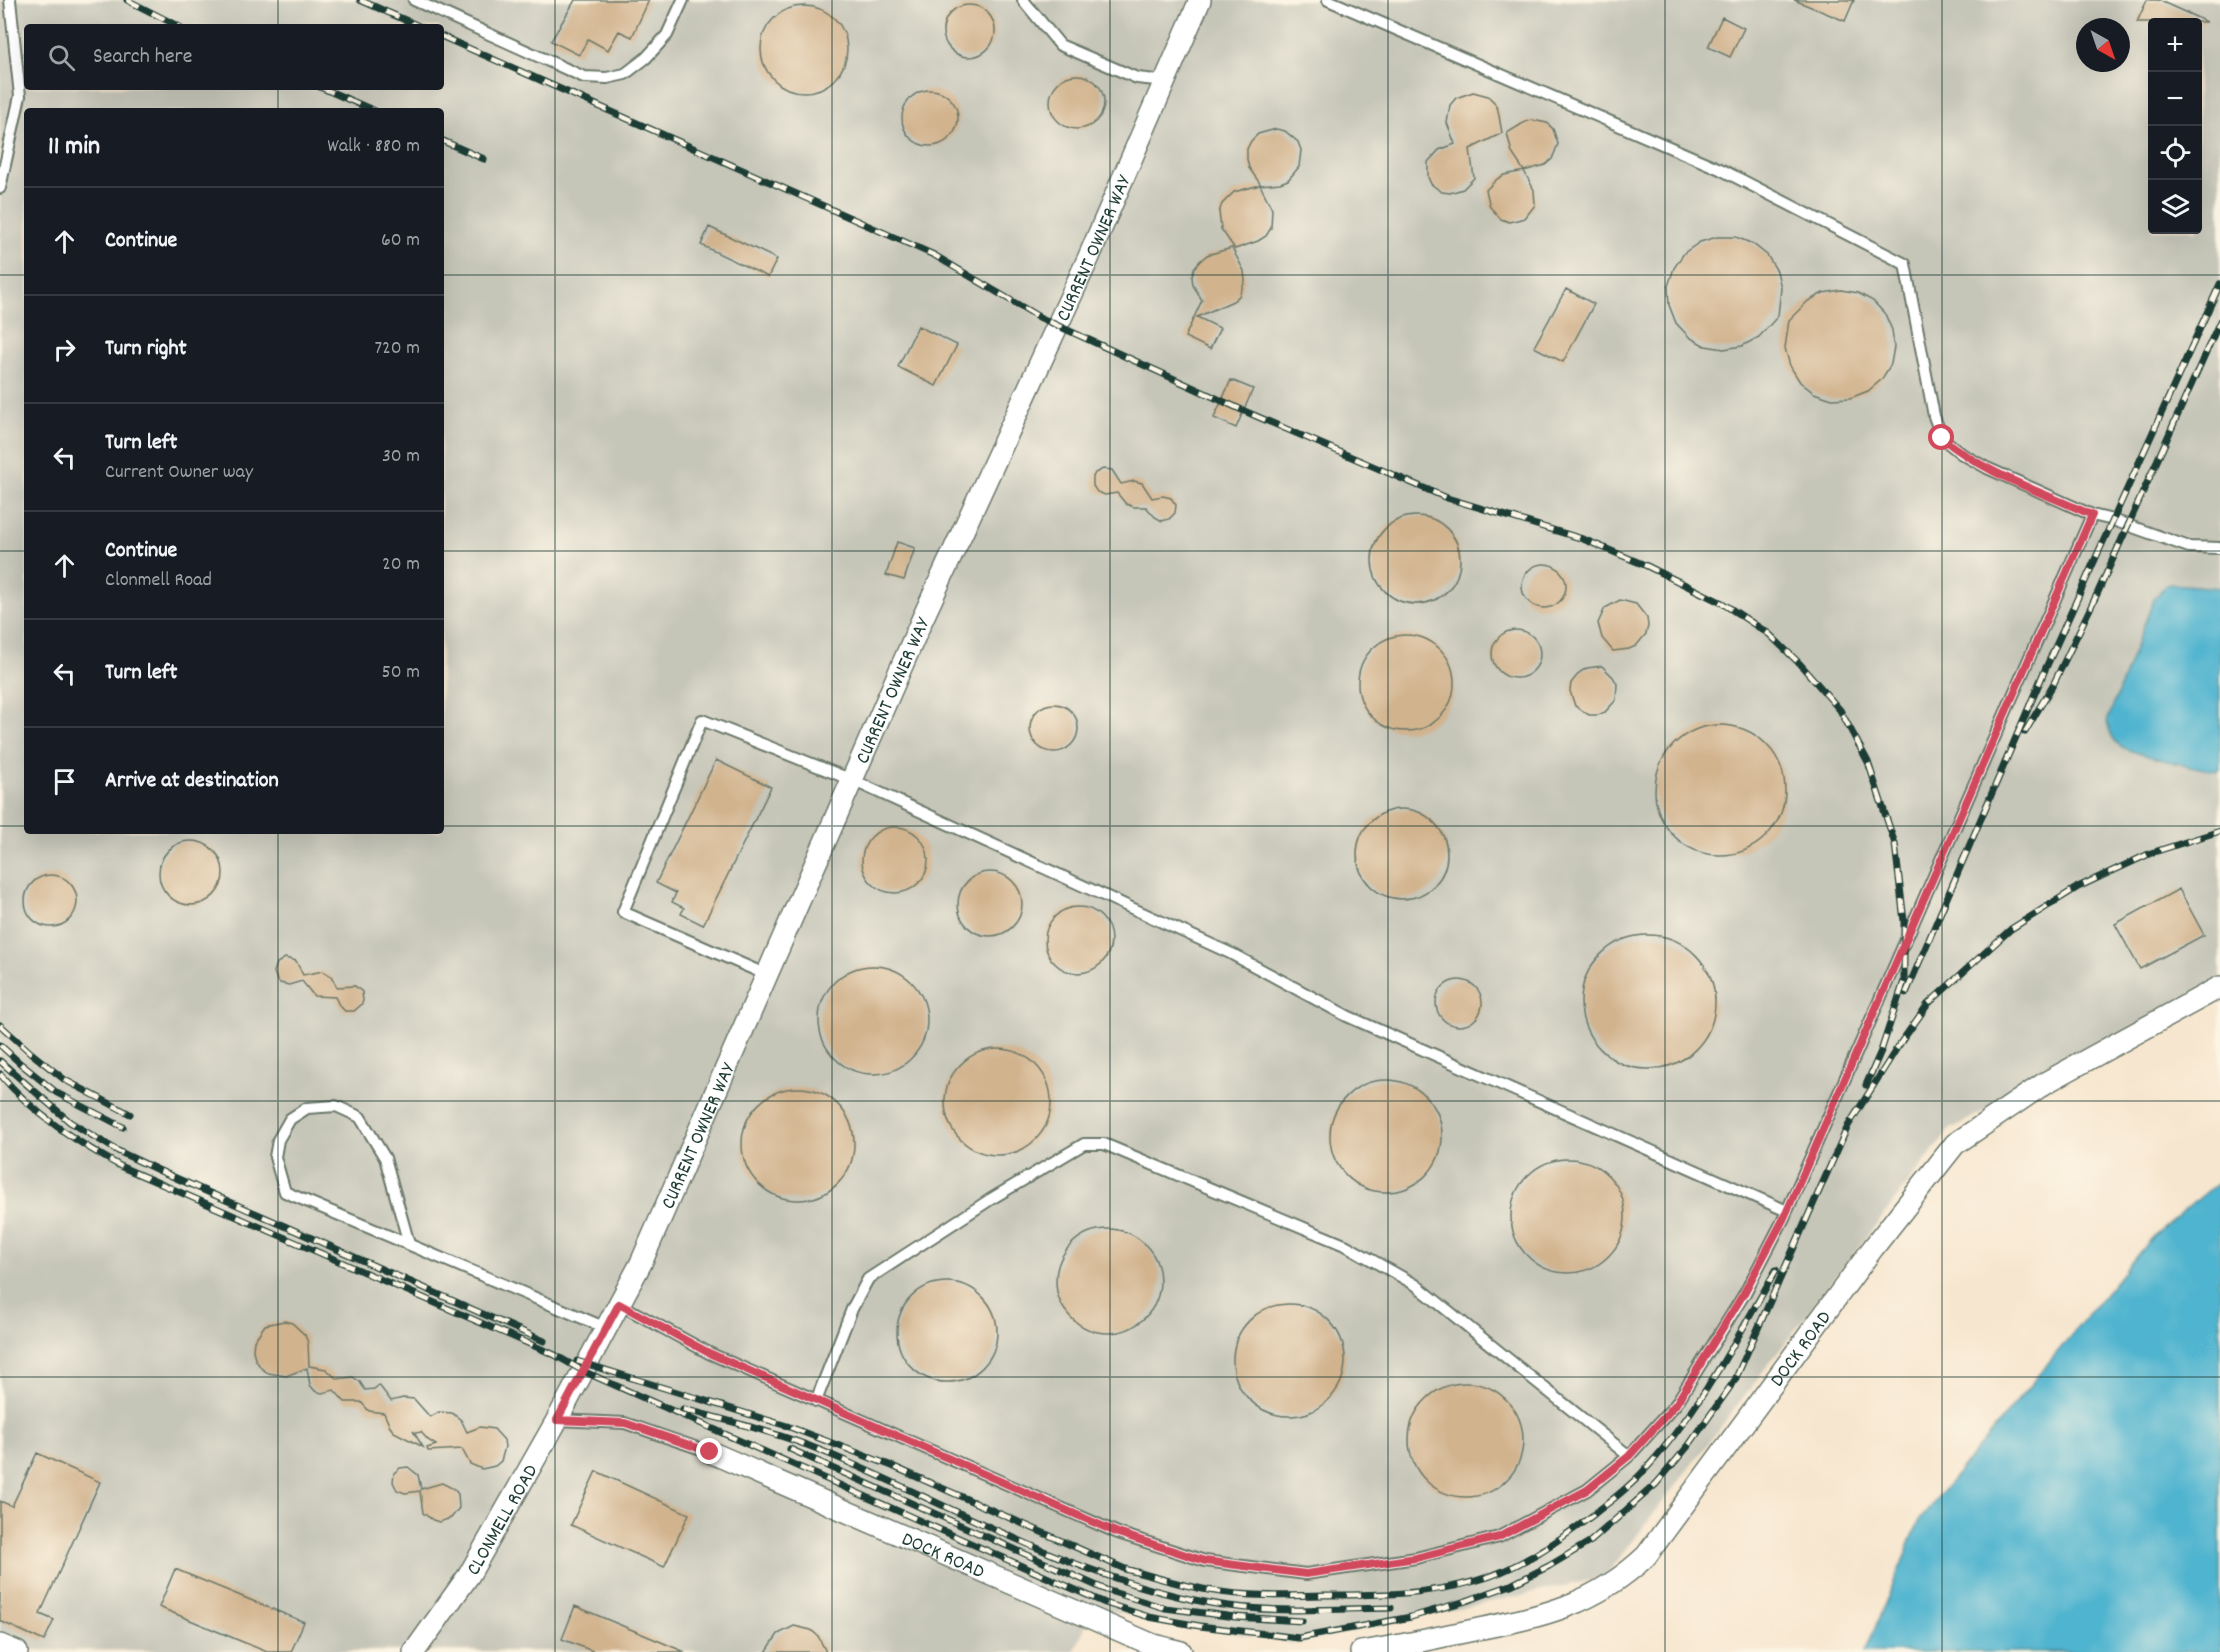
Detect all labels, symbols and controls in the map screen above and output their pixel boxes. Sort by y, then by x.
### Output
north arrow [2076,18,2130,72]
map controls [2148,18,2202,234]
button: + [2148,18,2202,72]
search box [24,24,444,90]
icon: search [45,41,78,74]
text: Search here [93,42,192,73]
button: − [2148,72,2202,126]
button: locate [2148,126,2202,180]
text: 11 min [48,129,100,166]
text: Walk · 880 m [327,133,420,161]
street label: CURRENT OWNER WAY [1050,171,1140,326]
button: layers [2148,180,2202,234]
icon: ahead [48,225,81,258]
text: Continue [105,226,177,257]
text: 60 m [381,227,420,255]
icon: right [48,333,81,366]
text: Turn right [105,334,187,365]
text: 720 m [374,335,420,363]
route start [1928,424,1954,450]
text: Turn left [105,428,177,459]
icon: left [48,441,81,474]
text: 30 m [382,443,420,471]
text: Current Owner way [105,459,253,487]
text: Continue [105,536,177,567]
icon: ahead [48,549,81,582]
text: 20 m [382,551,420,579]
text: Clonmell Road [105,567,212,595]
street label: CURRENT OWNER WAY [850,613,938,769]
icon: left [48,657,81,690]
text: Turn left [105,658,177,689]
text: 50 m [382,659,420,687]
icon: arrive [48,765,81,798]
text: Arrive at destination [105,766,279,797]
street label: CURRENT OWNER WAY [655,1059,744,1214]
street label: DOCK ROAD [1764,1306,1839,1393]
route end [696,1438,722,1464]
street label: CLONMELL ROAD [461,1460,546,1581]
street label: DOCK ROAD [897,1526,989,1587]

